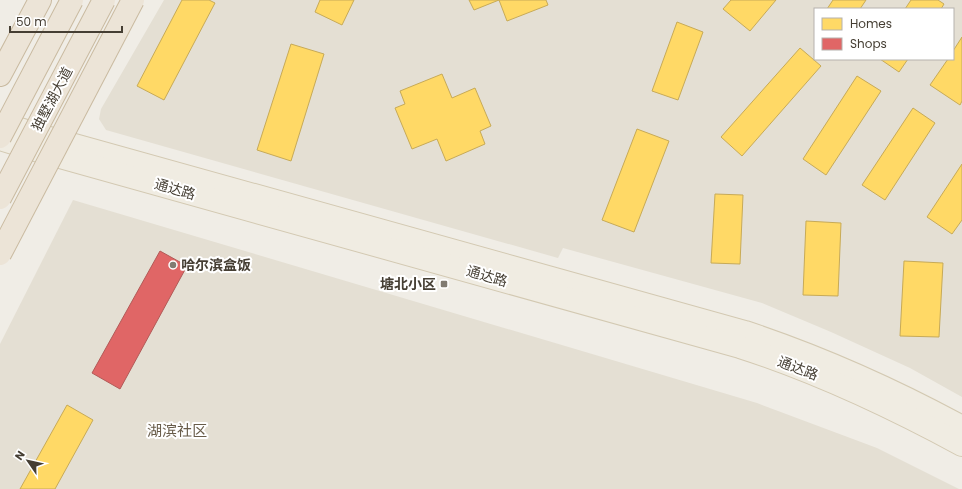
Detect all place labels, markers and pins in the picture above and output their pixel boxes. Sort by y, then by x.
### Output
place label: 哈尔滨盒饭 [181,255,251,275]
marker: 哈尔滨盒饭 [168,260,178,270]
place label: 塘北小区 [380,274,436,294]
marker: 塘北小区 [439,279,449,289]

